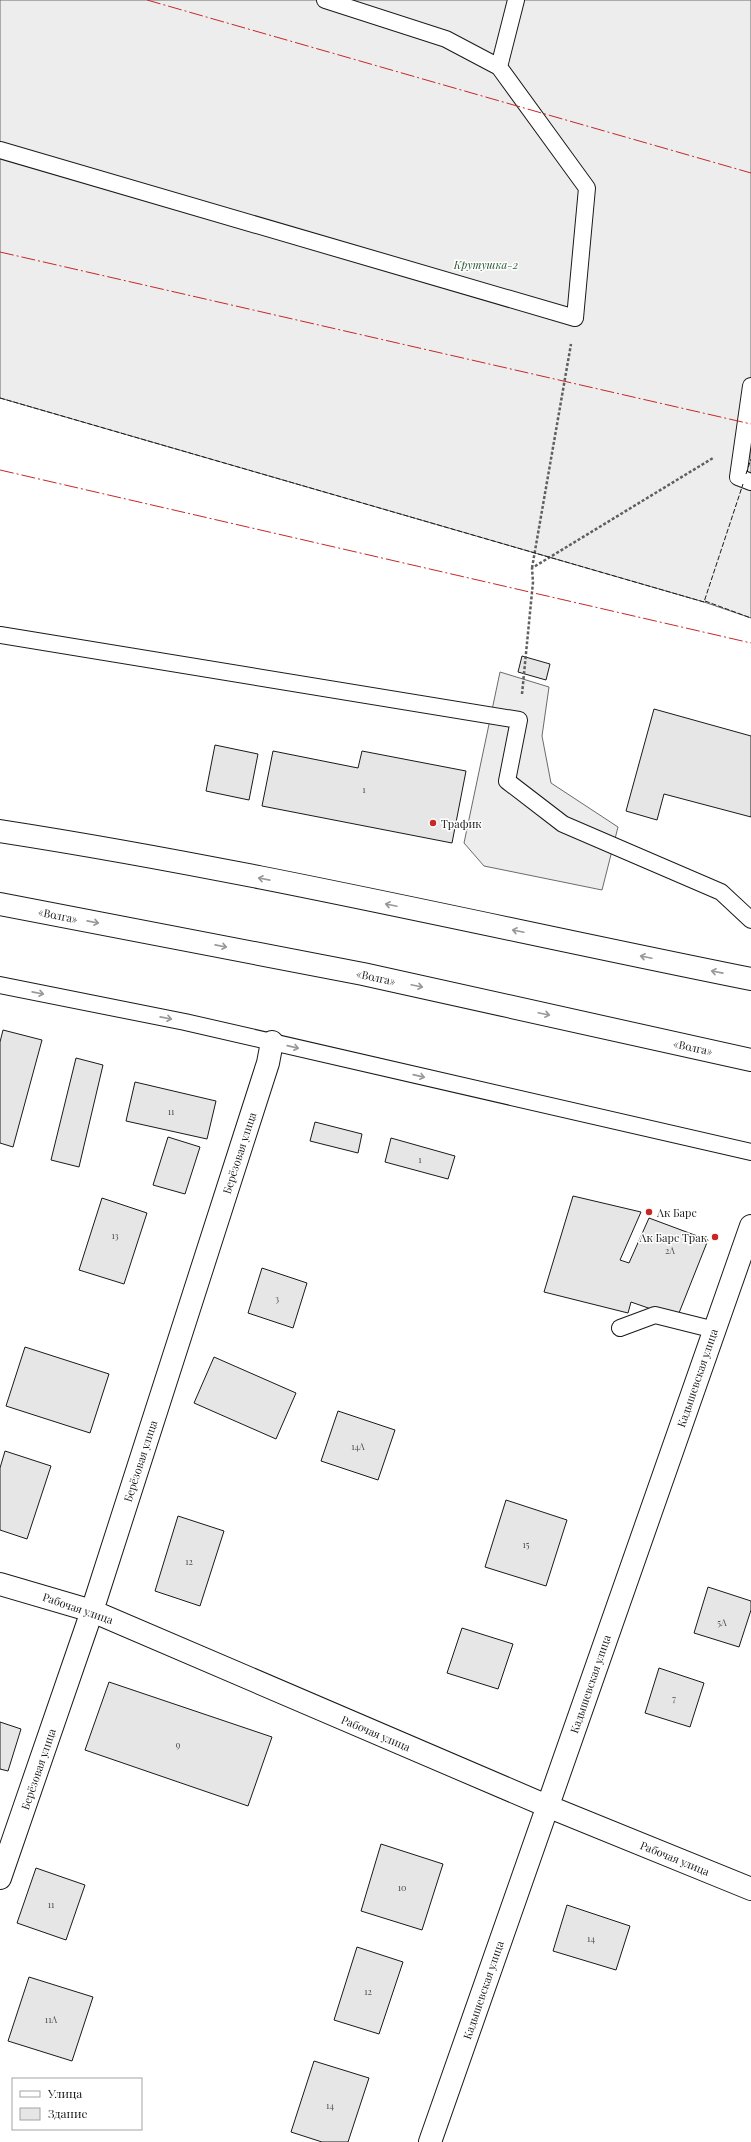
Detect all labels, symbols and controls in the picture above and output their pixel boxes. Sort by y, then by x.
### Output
park label: Крутушка-2 [453,257,518,272]
house number: 1 [362,783,366,795]
place label: Трафик [441,816,482,831]
marker: Трафик [428,818,438,828]
one-way arrow [258,875,271,883]
one-way arrow [385,900,398,908]
street label: «Волга» [37,904,80,926]
one-way arrow [86,918,99,926]
one-way arrow [512,927,525,935]
one-way arrow [214,943,227,951]
one-way arrow [640,953,653,961]
street label: «Волга» [355,966,398,989]
one-way arrow [711,968,724,976]
one-way arrow [410,982,423,990]
one-way arrow [31,989,44,997]
one-way arrow [537,1010,550,1018]
one-way arrow [159,1014,172,1022]
street label: «Волга» [672,1036,715,1059]
one-way arrow [286,1043,299,1051]
one-way arrow [412,1072,425,1080]
house number: 11 [168,1105,175,1117]
street label: Берёзовая улица [219,1110,259,1196]
house number: 1 [418,1153,422,1165]
place label: Ак Барс [656,1205,697,1220]
marker: Ак Барс [644,1207,654,1217]
house number: 13 [111,1229,119,1241]
place label: Ак Барс Трак [639,1230,708,1245]
marker: Ак Барс Трак [710,1232,720,1242]
house number: 2А [665,1244,675,1256]
house number: 3 [275,1292,279,1304]
street label: Кадышевская улица [673,1326,721,1429]
street label: Берёзовая улица [120,1418,160,1504]
house number: 14А [351,1440,365,1452]
house number: 15 [523,1538,530,1550]
house number: 12 [185,1555,193,1567]
street label: Рабочая улица [41,1589,116,1627]
house number: 5А [717,1616,727,1628]
street label: Кадышевская улица [566,1632,614,1735]
house number: 7 [672,1692,676,1704]
street label: Рабочая улица [339,1712,413,1754]
street label: Берёзовая улица [17,1726,59,1812]
house number: 9 [176,1738,181,1750]
street label: Рабочая улица [638,1837,712,1879]
house number: 10 [398,1881,406,1893]
house number: 11 [48,1898,55,1910]
house number: 14 [587,1932,595,1944]
street label: Кадышевская улица [459,1938,507,2041]
house number: 12 [364,1985,372,1997]
house number: 11А [45,2013,57,2025]
legend [12,2078,142,2130]
text: Улица [47,2085,82,2101]
house number: 14 [326,2099,334,2111]
text: Здание [48,2105,88,2121]

